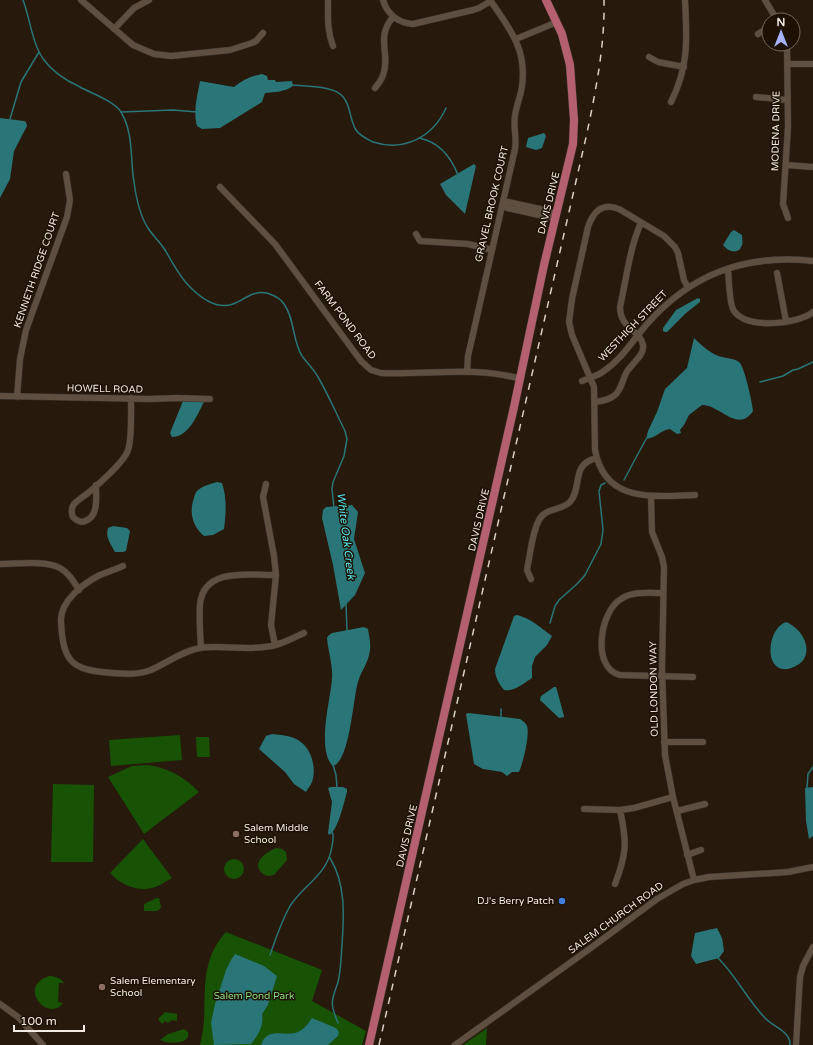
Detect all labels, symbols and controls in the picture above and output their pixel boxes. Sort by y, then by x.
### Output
north arrow [761,12,801,52]
text: N [777,16,785,29]
street label: MODENA DRIVE [769,91,783,171]
street label: GRAVEL BROOK COURT [473,145,511,263]
street label: DAVIS DRIVE [535,171,563,235]
street label: KENNETH RIDGE COURT [12,211,62,329]
street label: FARM POND ROAD [311,278,379,362]
street label: WESTHIGH STREET [596,288,670,364]
street label: HOWELL ROAD [67,382,143,396]
street label: DAVIS DRIVE [466,488,492,552]
water label: White Oak Creek [334,492,358,581]
street label: OLD LONDON WAY [647,641,661,737]
street label: DAVIS DRIVE [394,804,420,868]
place label: Salem Middle School [244,822,309,846]
marker: Salem Middle School [231,829,241,839]
street label: SALEM CHURCH ROAD [566,880,666,956]
place label: DJ's Berry Patch [477,895,554,907]
marker: DJ's Berry Patch [557,896,567,906]
place label: Salem Elementary School [110,975,196,999]
marker: Salem Elementary School [97,982,107,992]
park label: Salem Pond Park [214,990,295,1002]
scale bar [14,1007,84,1033]
text: 100 m [20,1014,57,1028]

